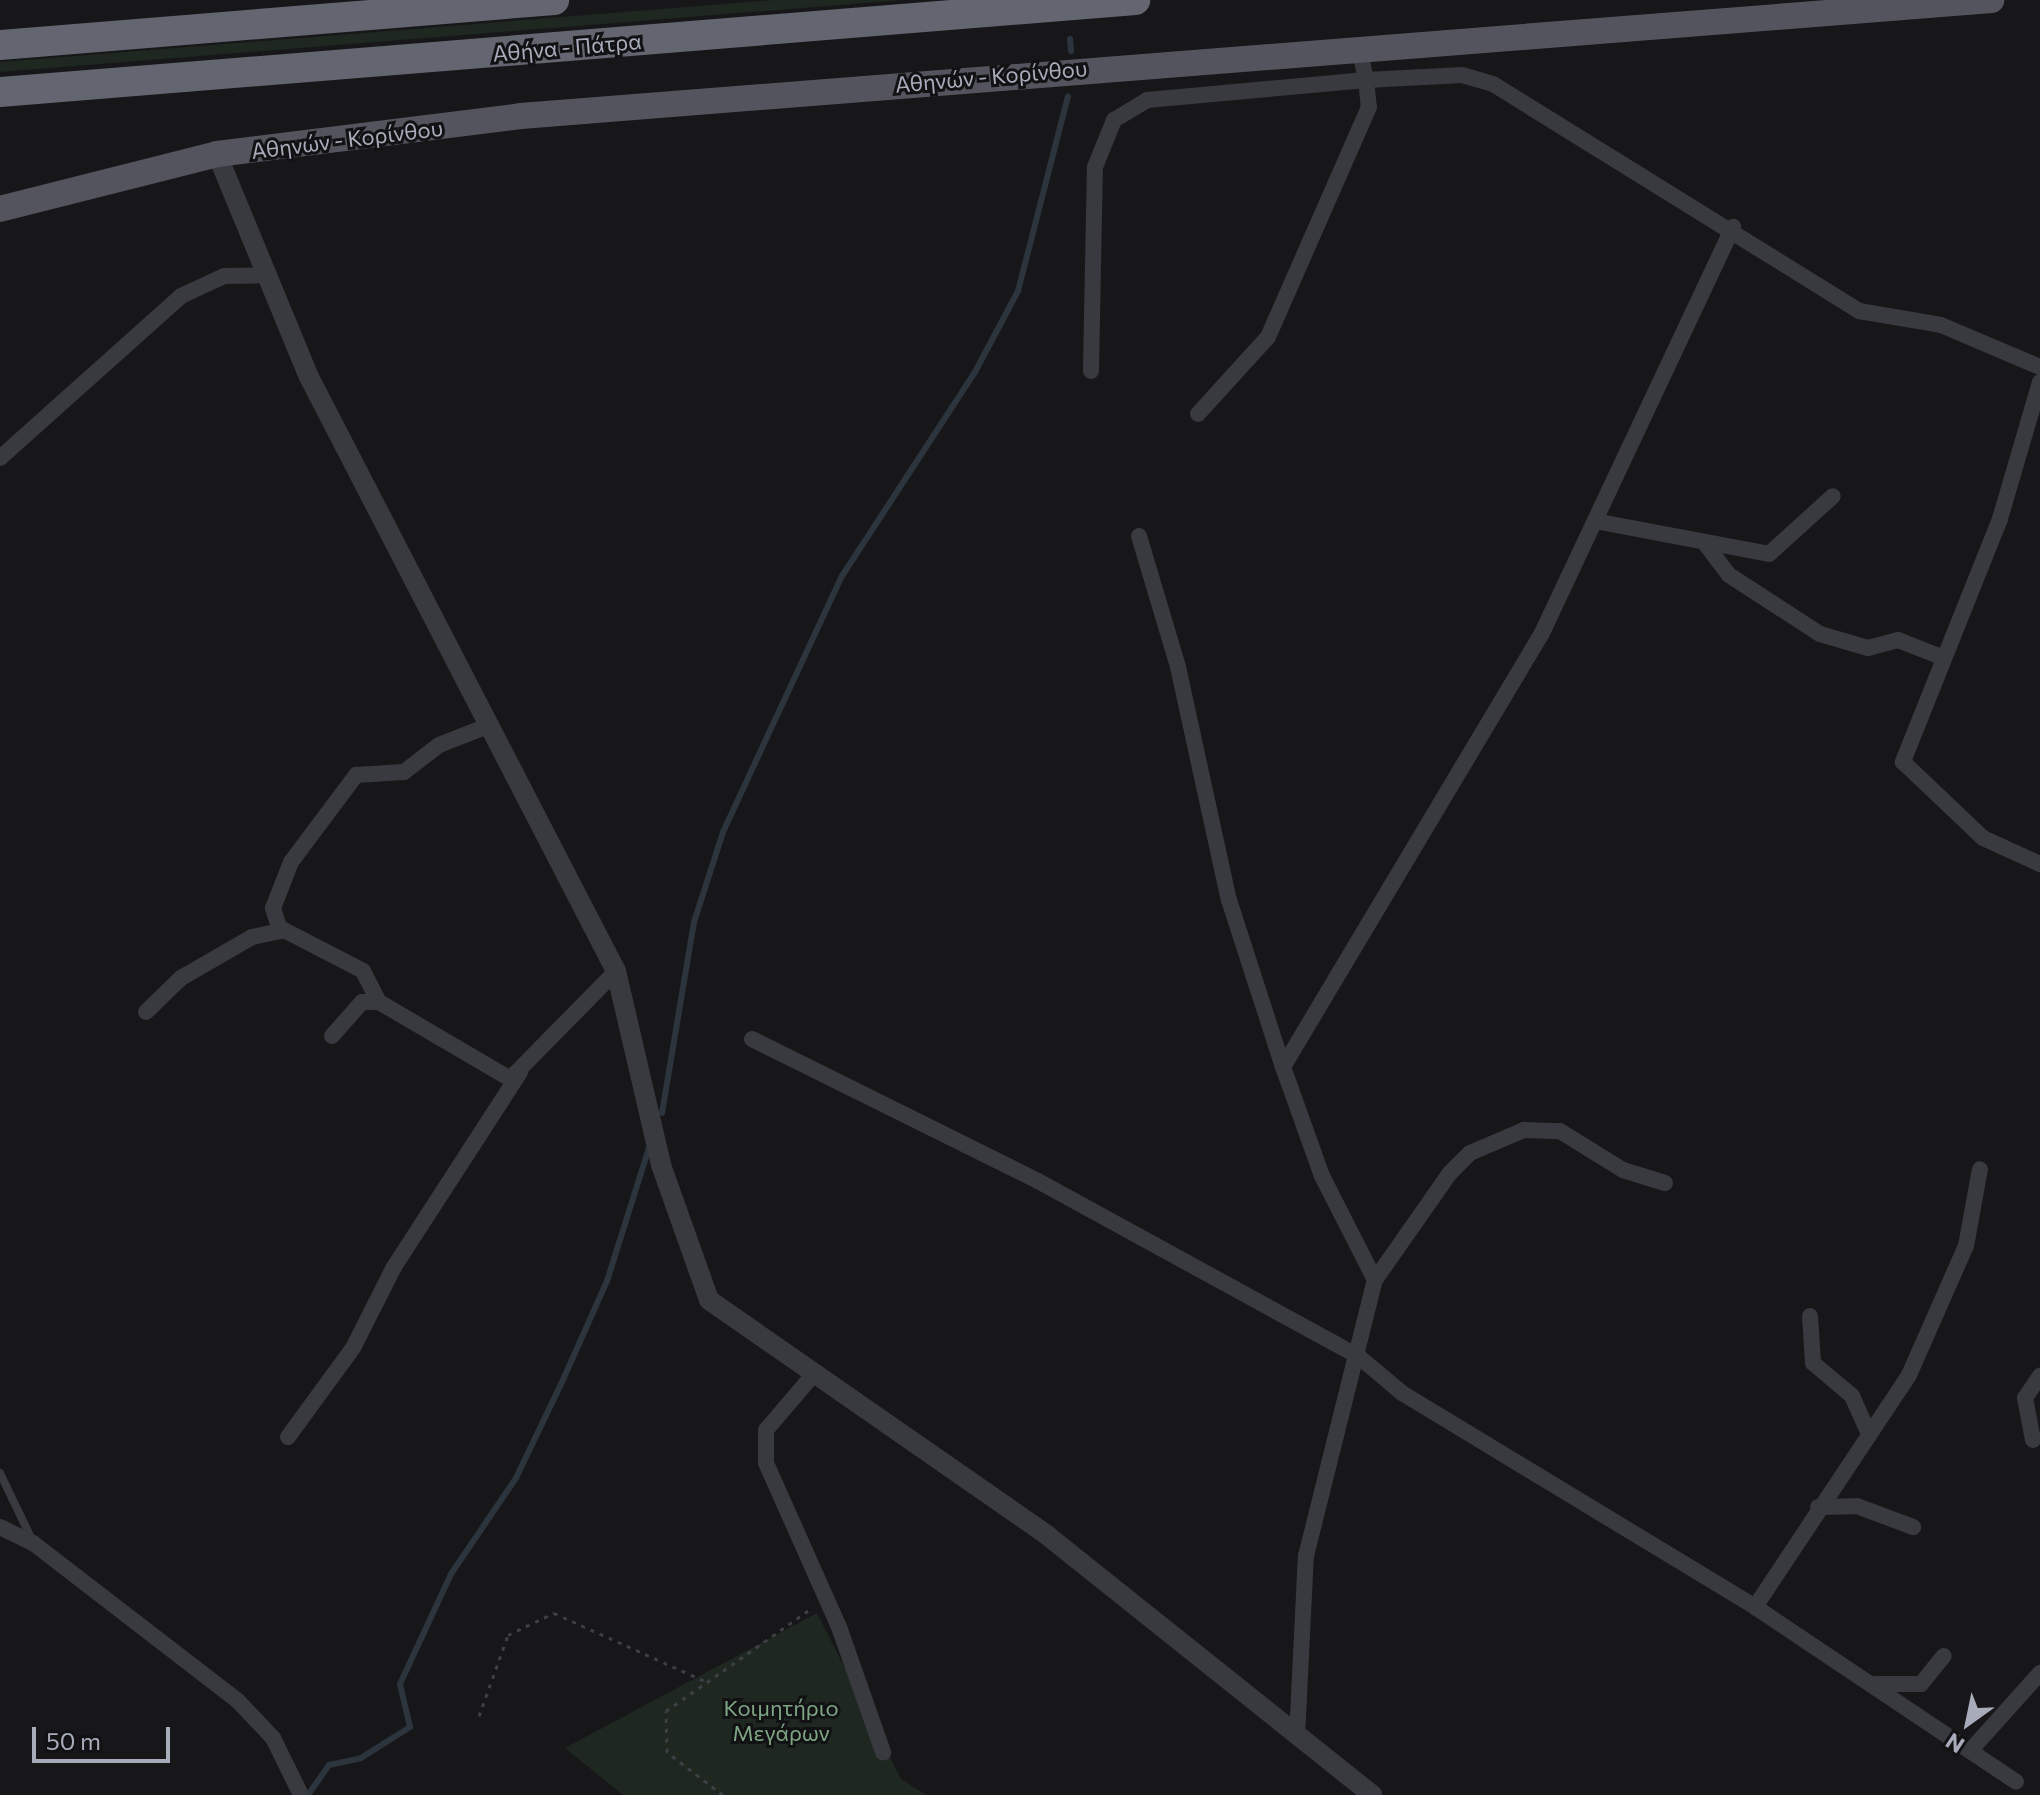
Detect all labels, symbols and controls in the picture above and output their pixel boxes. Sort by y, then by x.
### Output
street label: Αθήνα - Πάτρα [491,27,643,67]
street label: Αθηνών - Κορίνθου [894,54,1088,98]
street label: Αθηνών - Κορίνθου [250,114,444,164]
north arrow [1928,1683,2008,1763]
park label: Κοιμητήριο Μεγάρων [723,1694,839,1746]
scale bar [36,1711,174,1761]
text: 50 m [46,1726,101,1755]
text: N [1940,1728,1969,1759]

